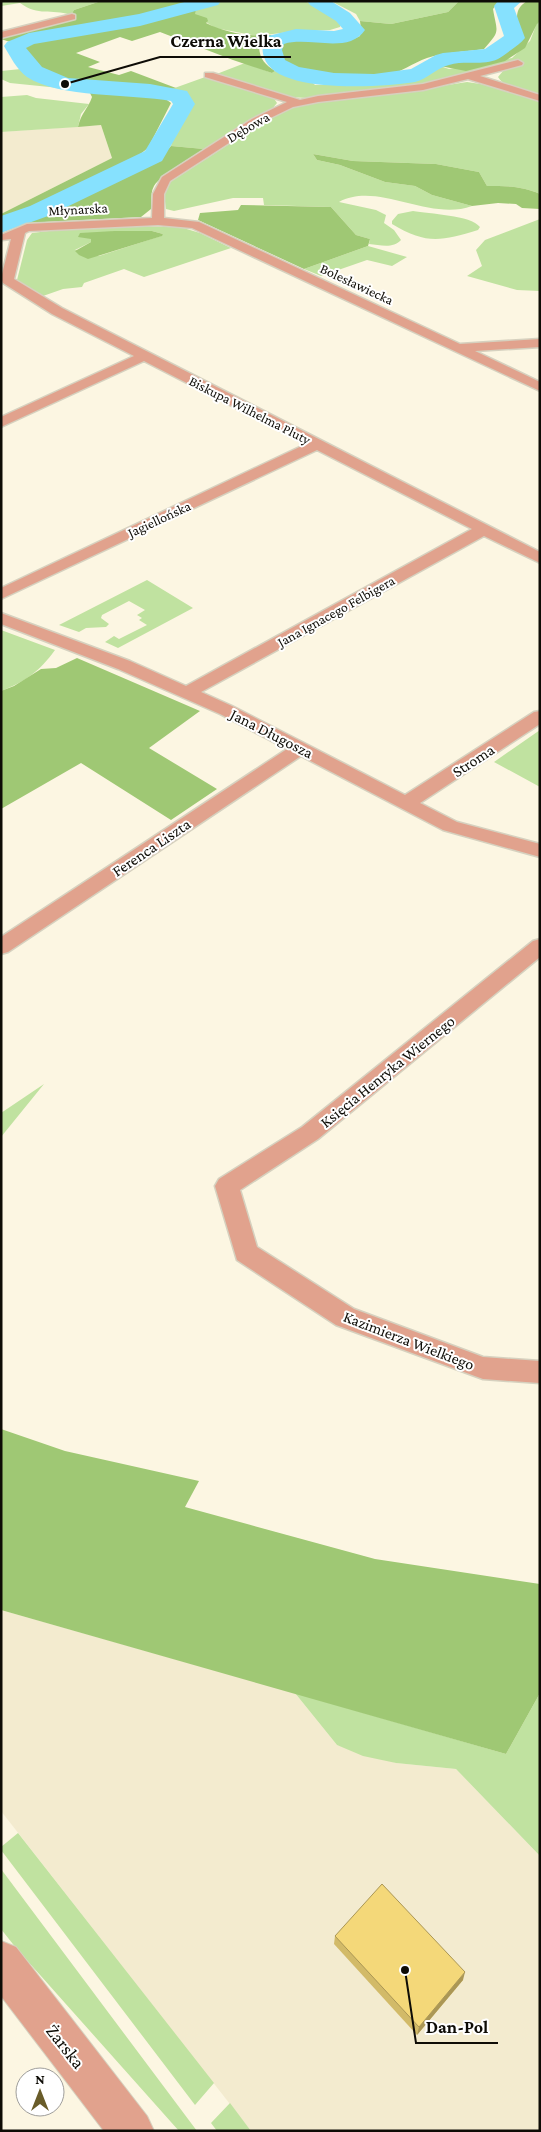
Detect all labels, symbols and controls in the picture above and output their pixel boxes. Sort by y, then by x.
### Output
callout: Czerna Wielka [160,24,291,57]
text: Czerna Wielka [170,31,282,51]
street label: Dębowa [224,108,272,145]
street label: Młynarska [48,199,109,219]
street label: Bolesławiecka [318,260,397,308]
street label: Biskupa Wilhelma Pluty [187,372,314,448]
street label: Jagiellońska [123,497,193,541]
street label: Jana Ignacego Felbigera [273,572,398,651]
street label: Jana Długosza [225,704,316,763]
street label: Stroma [449,740,498,780]
street label: Ferenca Liszta [109,815,194,880]
street label: Księcia Henryka Wiernego [317,1012,458,1132]
street label: Kazimierza Wielkiego [341,1308,477,1374]
callout: Dan-Pol [416,2010,498,2043]
text: Dan-Pol [426,2017,488,2037]
street label: Żarska [42,2020,90,2073]
north arrow [15,2067,65,2117]
text: N [35,2071,45,2087]

